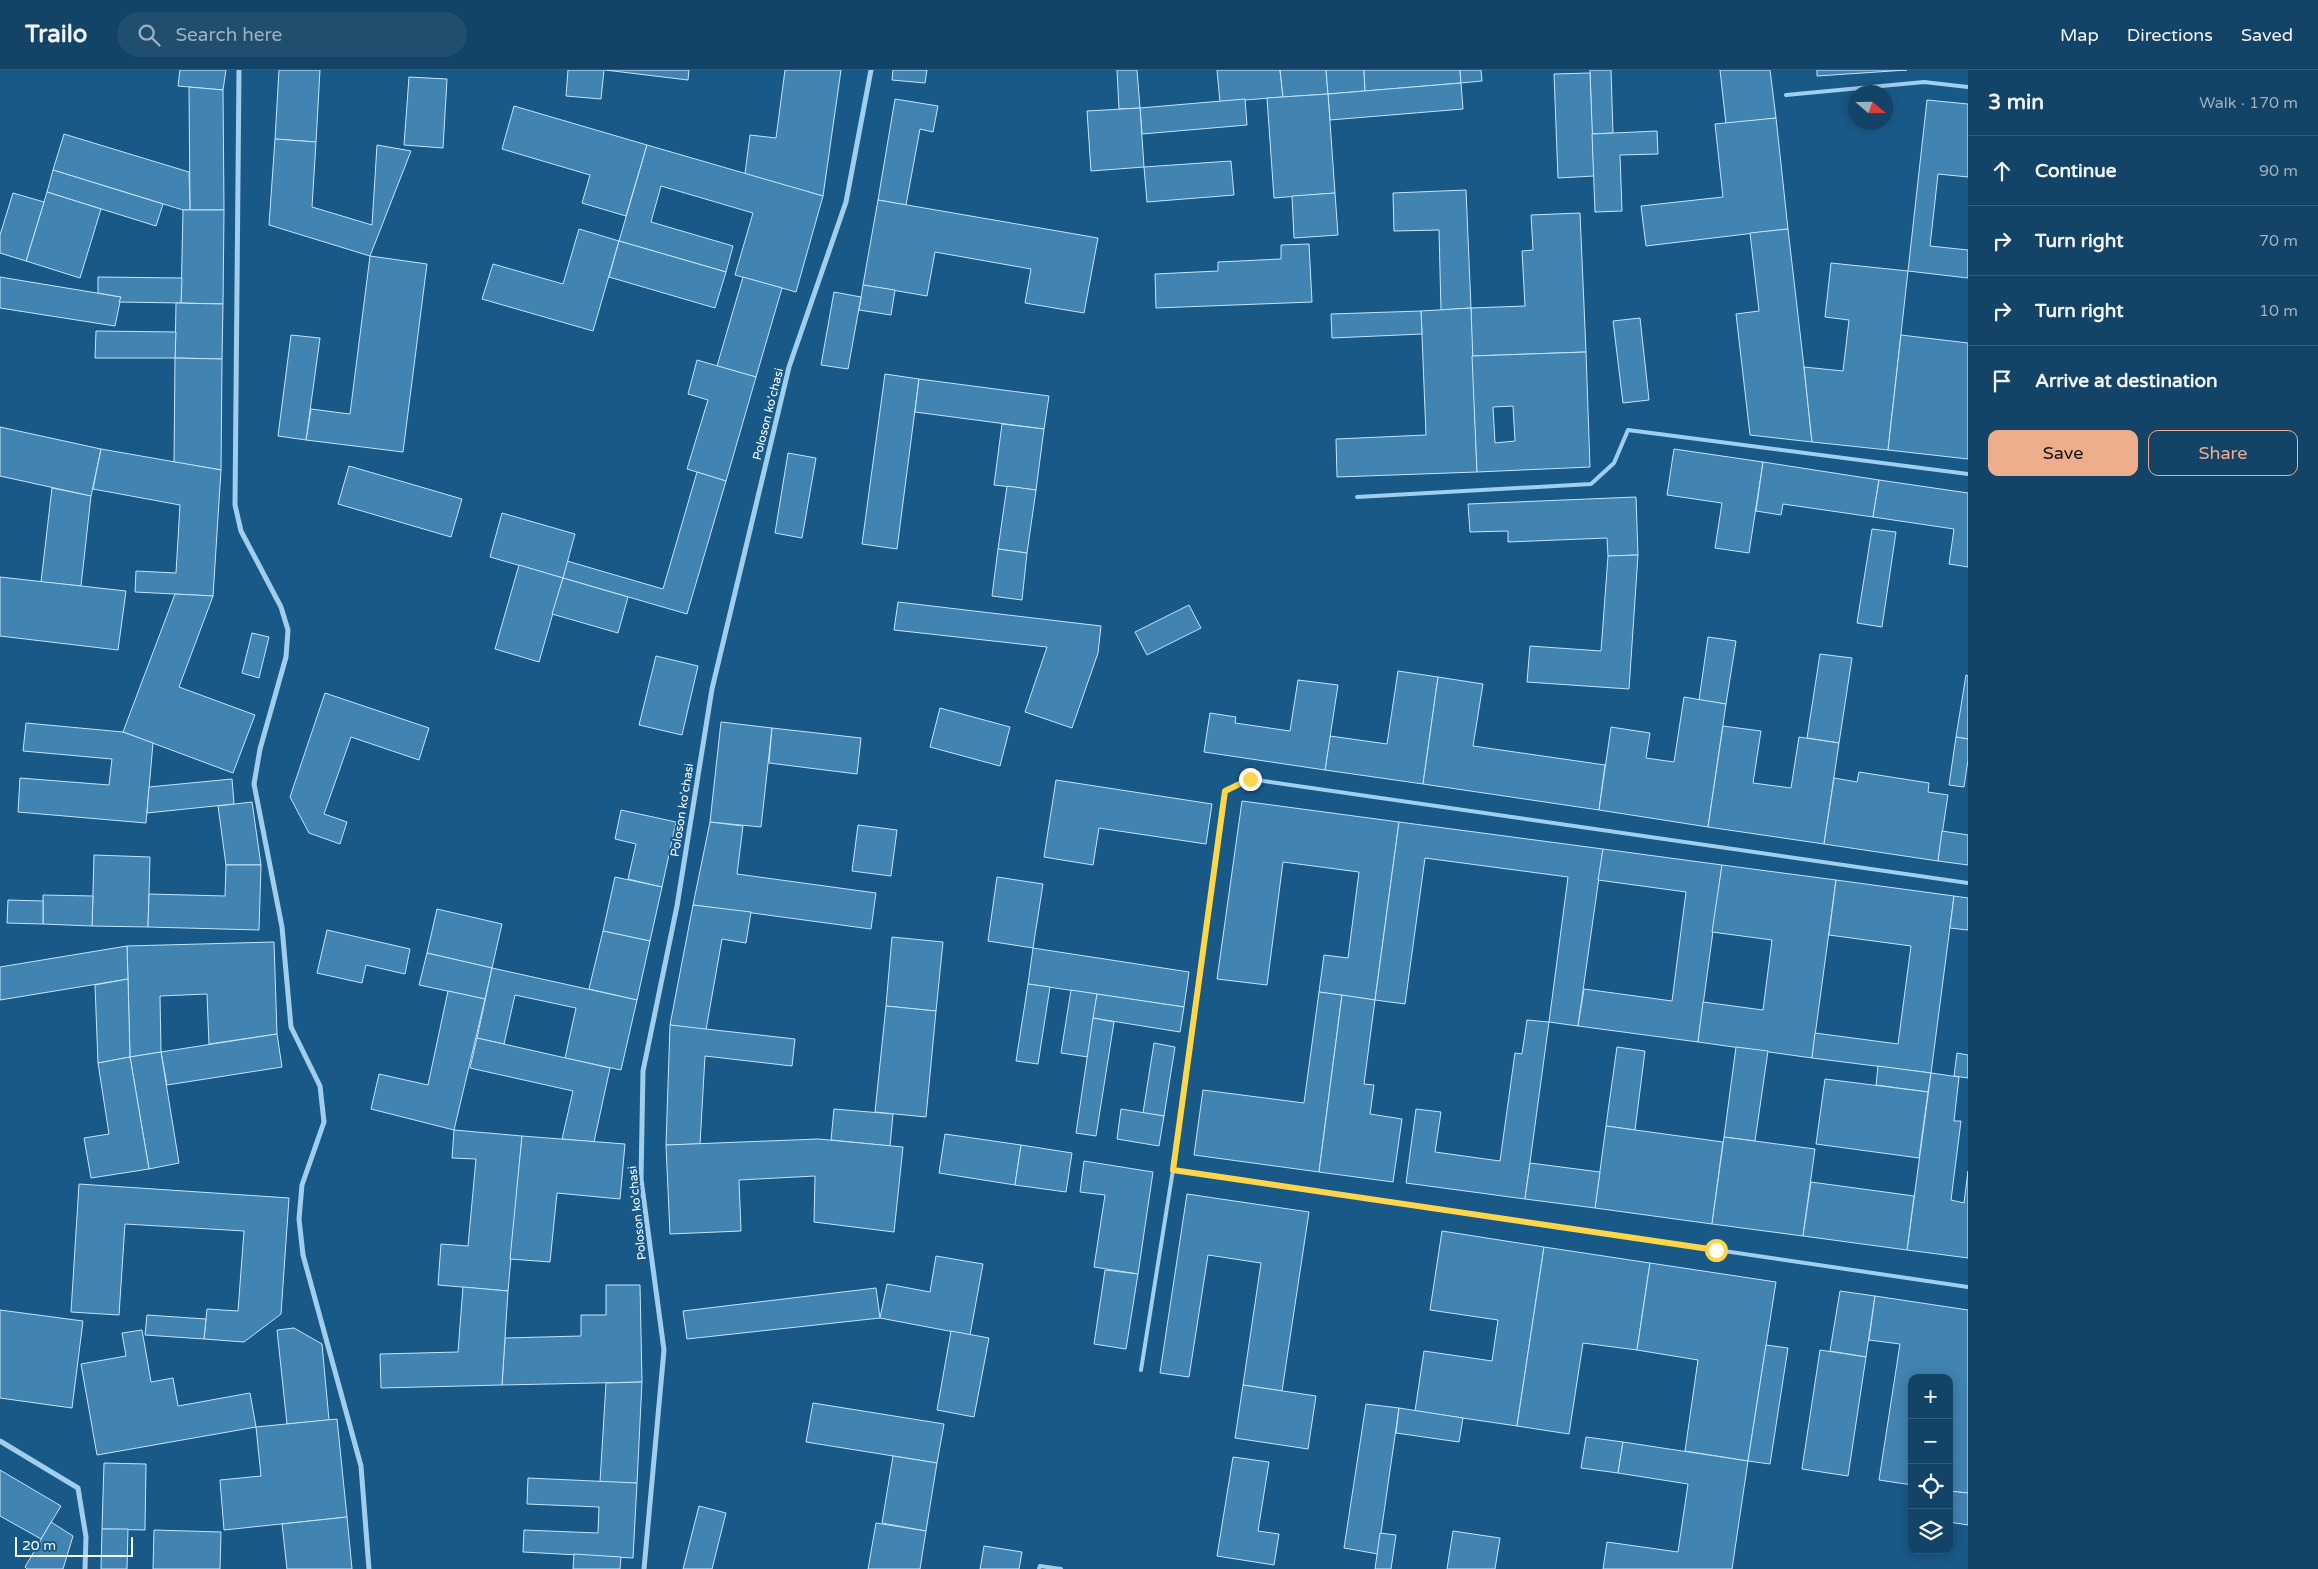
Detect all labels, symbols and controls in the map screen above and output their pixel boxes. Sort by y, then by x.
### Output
search box [117,12,467,57]
text: Trailo [25,20,87,49]
icon: search [135,21,163,49]
text: Search here [175,24,282,46]
text: Map [2060,24,2099,46]
text: Directions [2127,24,2213,46]
text: Saved [2241,24,2293,46]
north arrow [1848,85,1893,130]
text: 3 min [1988,90,2044,115]
text: Walk · 170 m [2199,93,2298,113]
icon: ahead [1988,157,2016,185]
text: Continue [2035,160,2117,182]
text: 90 m [2259,161,2298,181]
icon: right [1988,227,2016,255]
text: Turn right [2035,230,2123,252]
text: 70 m [2259,231,2298,251]
icon: right [1988,297,2016,325]
text: Turn right [2035,300,2123,322]
text: 10 m [2259,301,2298,321]
street label: Poloson ko'chasi [750,367,786,461]
icon: arrive [1988,367,2016,395]
text: Arrive at destination [2035,370,2218,392]
button: Save [1988,430,2138,476]
button: Share [2148,430,2298,476]
street label: Poloson ko'chasi [668,762,696,858]
route end [1239,768,1262,791]
street label: Poloson ko'chasi [625,1165,649,1261]
route start [1705,1239,1728,1262]
map controls [1908,1374,1953,1554]
button: + [1908,1374,1953,1419]
button: − [1908,1419,1953,1464]
button: locate [1908,1464,1953,1509]
button: layers [1908,1509,1953,1554]
scale bar [15,1534,132,1557]
text: 20 m [22,1537,56,1554]

